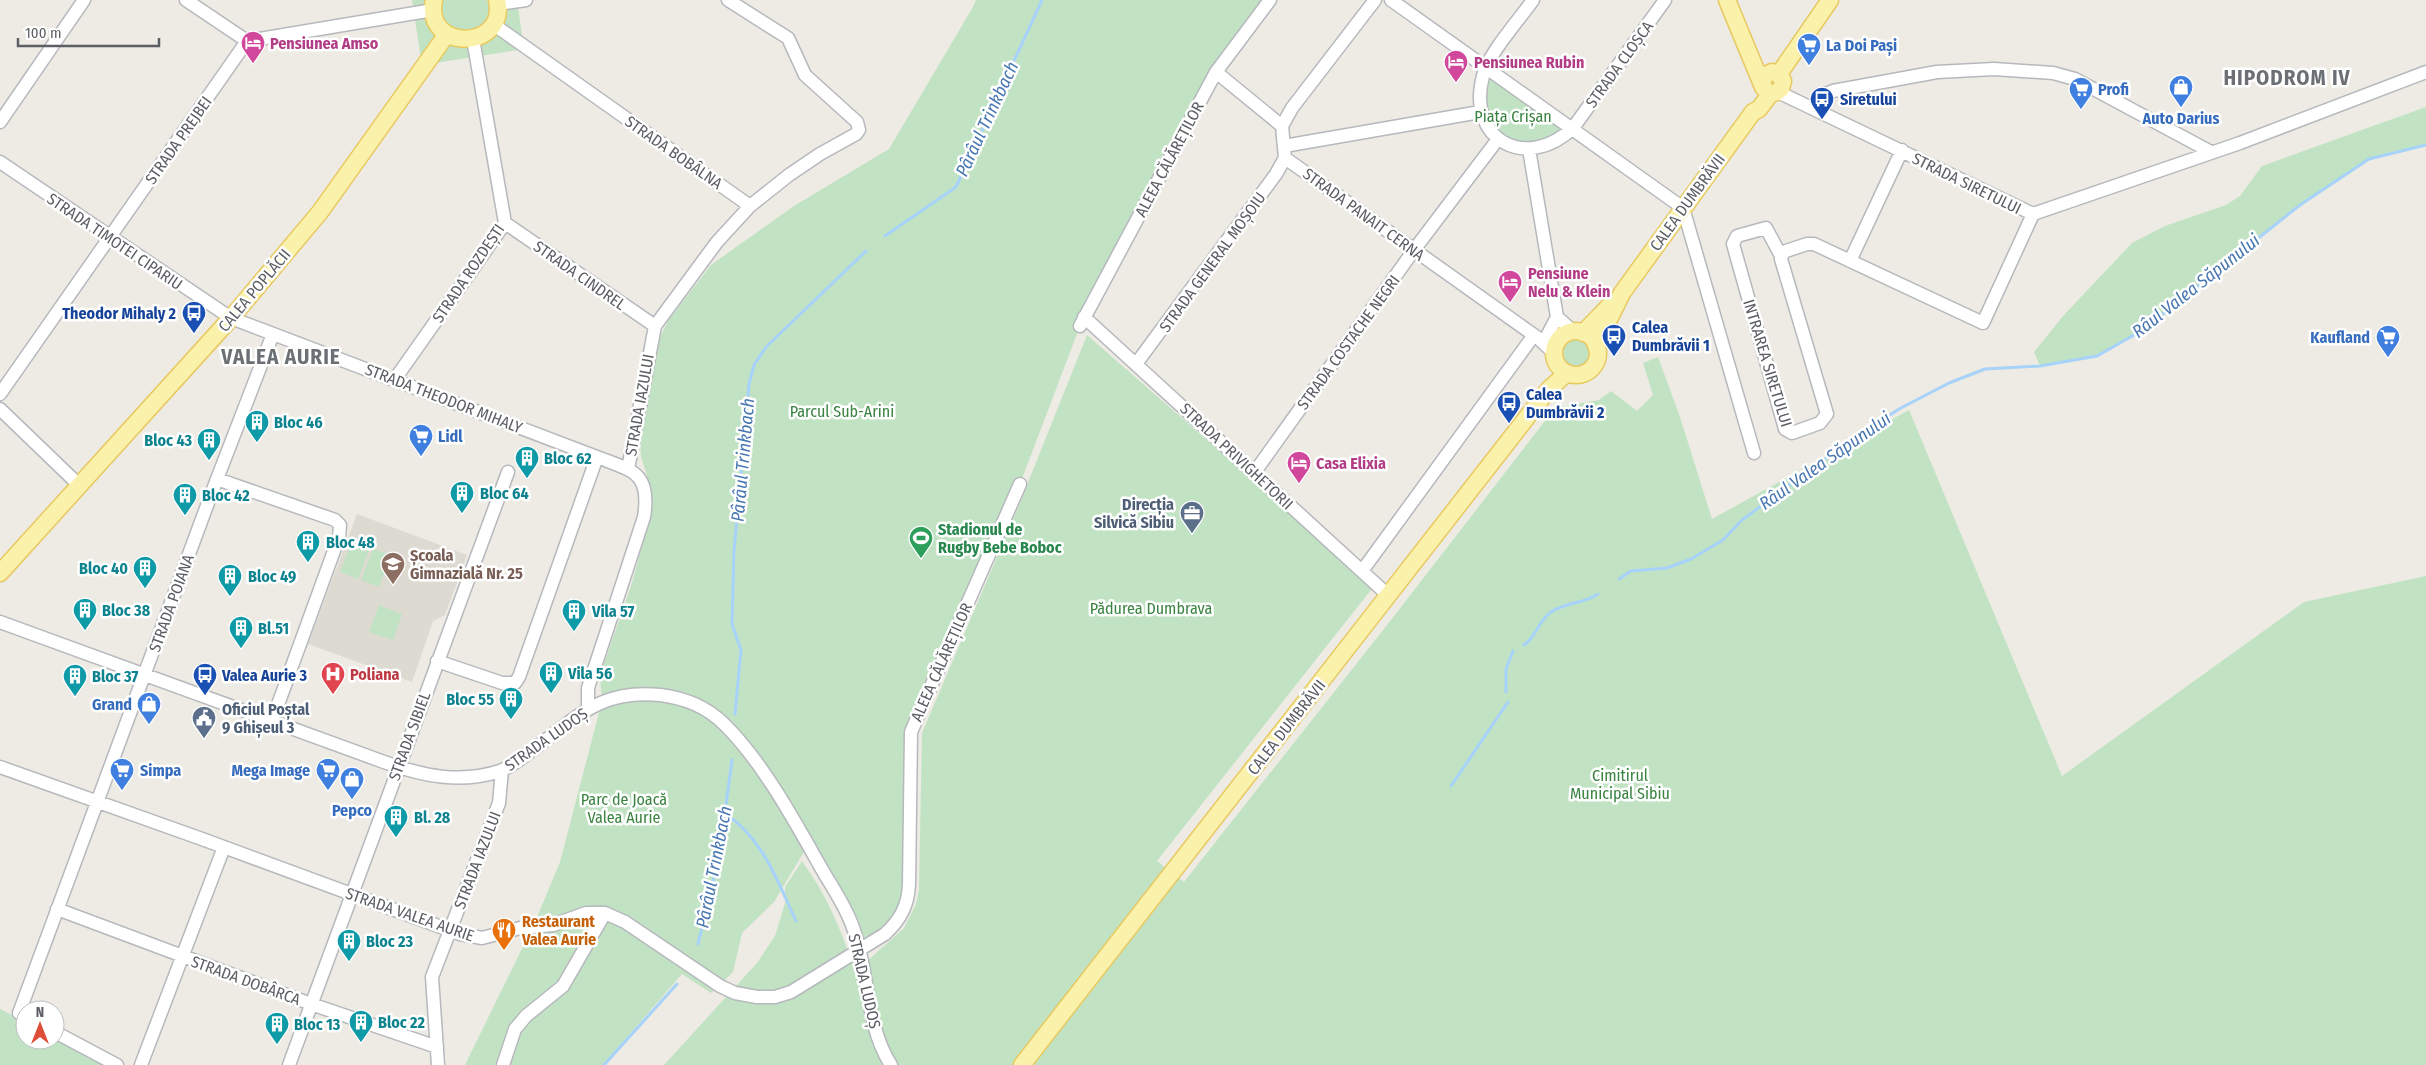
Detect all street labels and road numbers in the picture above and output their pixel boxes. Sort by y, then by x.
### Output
street label: STRADA CLOȘCA [1582,17,1658,112]
street label: STRADA PREJBEI [141,93,216,188]
street label: ALEEA CĂLĂREȚILOR [1130,98,1209,221]
street label: STRADA BOBÂLNA [621,112,727,193]
street label: CALEA DUMBRĂVII [1645,149,1729,255]
street label: STRADA SIRETULUI [1909,149,2024,218]
street label: STRADA PANAIT CERNA [1299,164,1429,265]
street label: STRADA TIMOTEI CIPARIU [43,189,186,294]
street label: STRADA GENERAL MOȘOIU [1155,189,1270,336]
street label: STRADA ROZDEȘTI [428,220,509,327]
street label: STRADA CINDREL [530,237,629,314]
street label: CALEA POPLĂCII [214,245,294,335]
street label: STRADA COSTACHE NEGRI [1293,271,1404,413]
street label: INTRAREA SIRETULUI [1739,297,1796,429]
street label: STRADA IAZULUI [621,353,658,458]
street label: STRADA THEODOR MIHALY [362,360,525,437]
street label: STRADA PRIVIGHETORII [1176,399,1297,514]
street label: STRADA POIANA [145,551,198,655]
street label: ALEEA CĂLĂREȚILOR [906,599,977,725]
street label: CALEA DUMBRĂVII [1243,675,1329,779]
street label: STRADA SIBIEL [385,689,434,783]
street label: STRADA LUDOȘ [501,704,592,776]
street label: STRADA IAZULUI [450,809,505,912]
street label: STRADA VALEA AURIE [343,884,477,945]
street label: STRADA LUDOȘ [843,932,885,1031]
street label: STRADA DOBÂRCA [189,952,304,1009]

